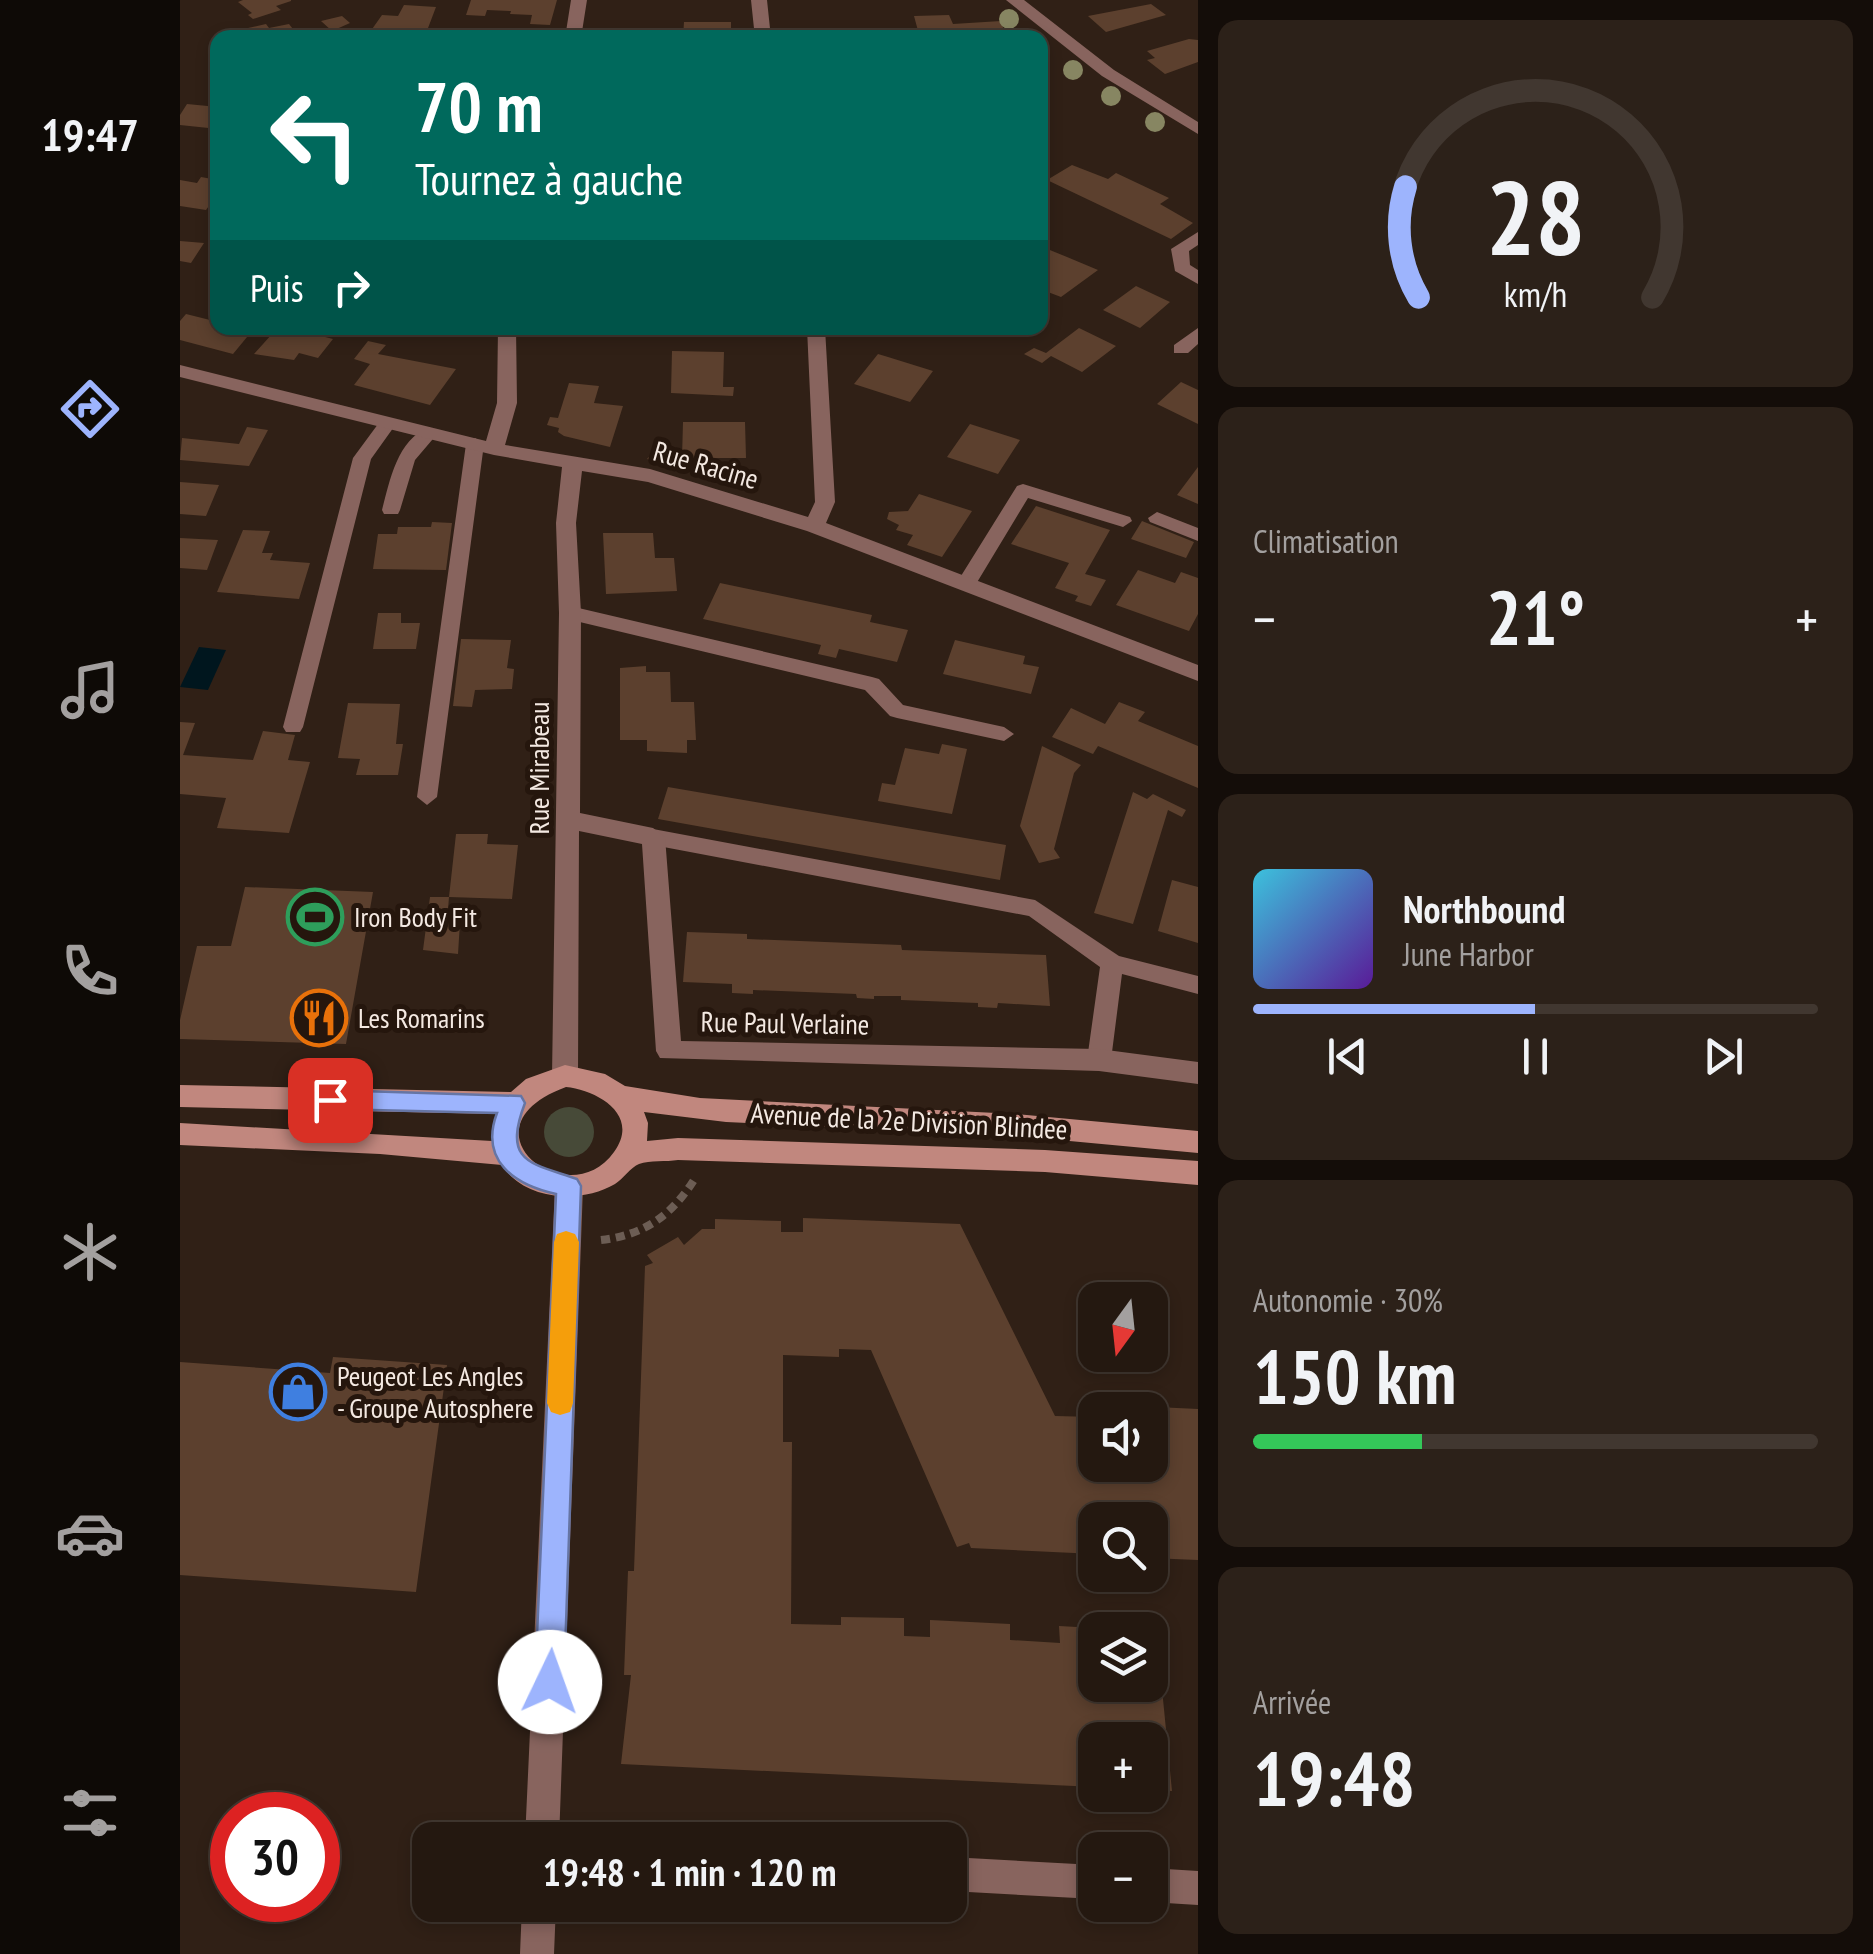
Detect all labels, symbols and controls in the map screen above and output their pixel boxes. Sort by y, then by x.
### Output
text: 70 m [415,61,543,151]
icon: left [250,70,380,200]
text: 19:47 [41,105,139,163]
text: Tournez à gauche [415,149,683,207]
text: 28 [1486,149,1585,284]
icon: right [324,260,379,315]
text: Puis [250,263,304,312]
text: km/h [1504,271,1567,317]
icon: directions [55,374,125,444]
street label: Rue Racine [649,432,763,497]
text: Climatisation [1253,520,1399,562]
text: 21° [1486,569,1585,666]
text: − [1253,583,1276,654]
text: + [1795,583,1818,654]
icon: music [55,655,125,725]
street label: Rue Mirabeau [520,702,557,834]
text: Northbound [1403,884,1565,933]
sports icon: Iron Body Fit [285,887,345,947]
place label: Iron Body Fit [354,898,477,935]
text: June Harbor [1403,933,1534,975]
icon: phone [55,936,125,1006]
restaurant icon: Les Romarins [289,988,349,1048]
place label: Les Romarins [358,999,485,1036]
street label: Rue Paul Verlaine [700,1003,870,1042]
icon: previous [1320,1029,1375,1084]
icon: pause [1508,1029,1563,1084]
icon: next [1696,1029,1751,1084]
pin [288,1058,373,1143]
icon: arrive [303,1073,358,1128]
street label: Avenue de la 2e Division Blindee [750,1094,1068,1147]
icon: climate [55,1217,125,1287]
text: Autonomie · 30% [1253,1279,1443,1321]
north arrow [1078,1282,1168,1372]
map controls [1078,1282,1168,1922]
text: 150 km [1253,1328,1457,1425]
place label: Peugeot Les Angles - Groupe Autosphere [337,1357,534,1426]
shop icon: Peugeot Les Angles - Groupe Autosphere [268,1362,328,1422]
button: sound [1078,1392,1168,1482]
icon: car [55,1498,125,1568]
button: search [1078,1502,1168,1592]
button: layers [1078,1612,1168,1702]
position arrow [498,1630,602,1734]
text: Arrivée [1253,1681,1331,1723]
button: + [1078,1722,1168,1812]
text: 19:48 [1253,1730,1415,1827]
icon: filters [55,1778,125,1848]
speed limit sign: 30 [210,1792,340,1922]
button: − [1078,1832,1168,1922]
text: 19:48 · 1 min · 120 m [543,1847,836,1896]

